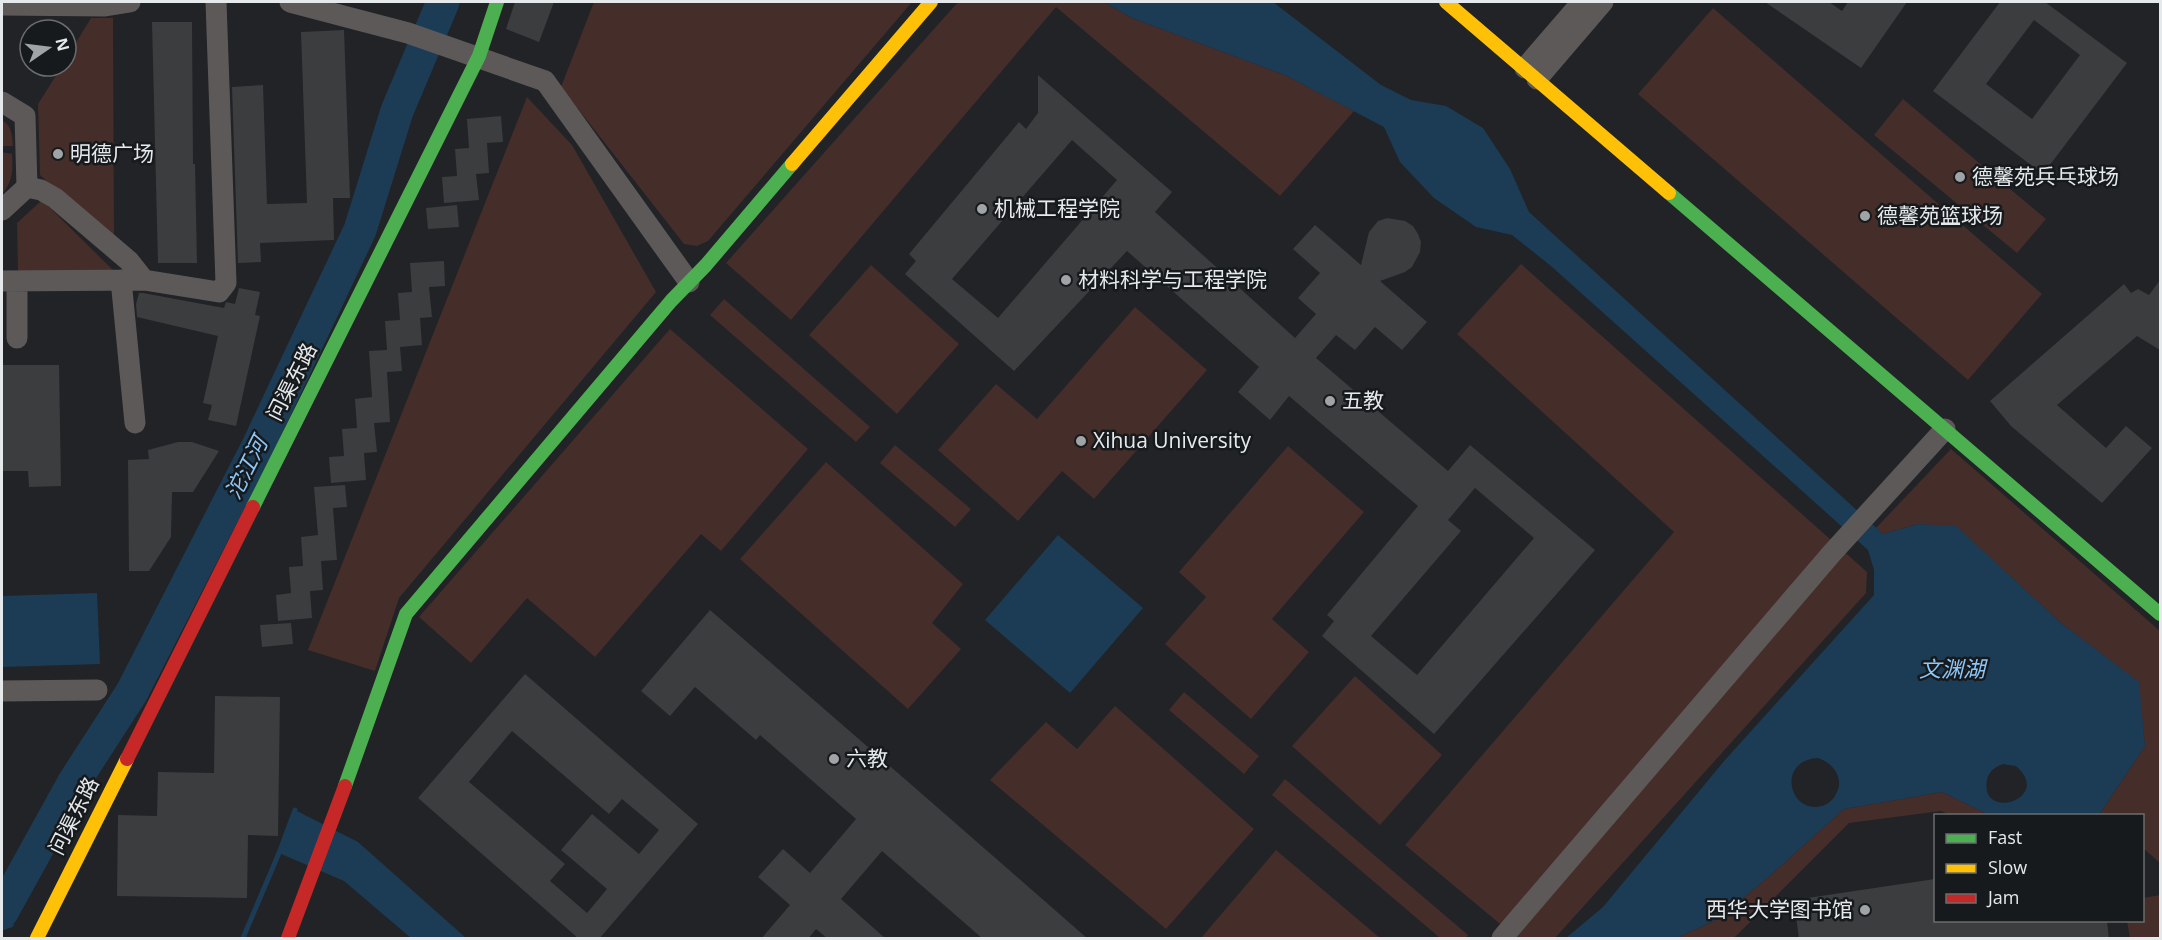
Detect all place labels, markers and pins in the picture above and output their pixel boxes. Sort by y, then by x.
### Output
place label: 明德广场 [70,139,154,167]
marker: 明德广场 [51,147,65,161]
place label: 德馨苑兵乓球场 [1972,162,2119,190]
marker: 德馨苑兵乓球场 [1953,170,1967,184]
place label: 机械工程学院 [994,194,1120,222]
place label: 德馨苑篮球场 [1877,201,2003,229]
marker: 机械工程学院 [975,202,989,216]
marker: 德馨苑篮球场 [1858,209,1872,223]
place label: 材料科学与工程学院 [1078,265,1267,293]
marker: 材料科学与工程学院 [1059,273,1073,287]
place label: 五教 [1342,386,1384,414]
marker: 五教 [1323,394,1337,408]
place label: Xihua University [1093,426,1251,454]
marker: Xihua University [1074,434,1088,448]
place label: 六教 [846,744,888,772]
marker: 六教 [827,752,841,766]
place label: 西华大学图书馆 [1706,895,1853,923]
marker: 西华大学图书馆 [1858,903,1872,917]

